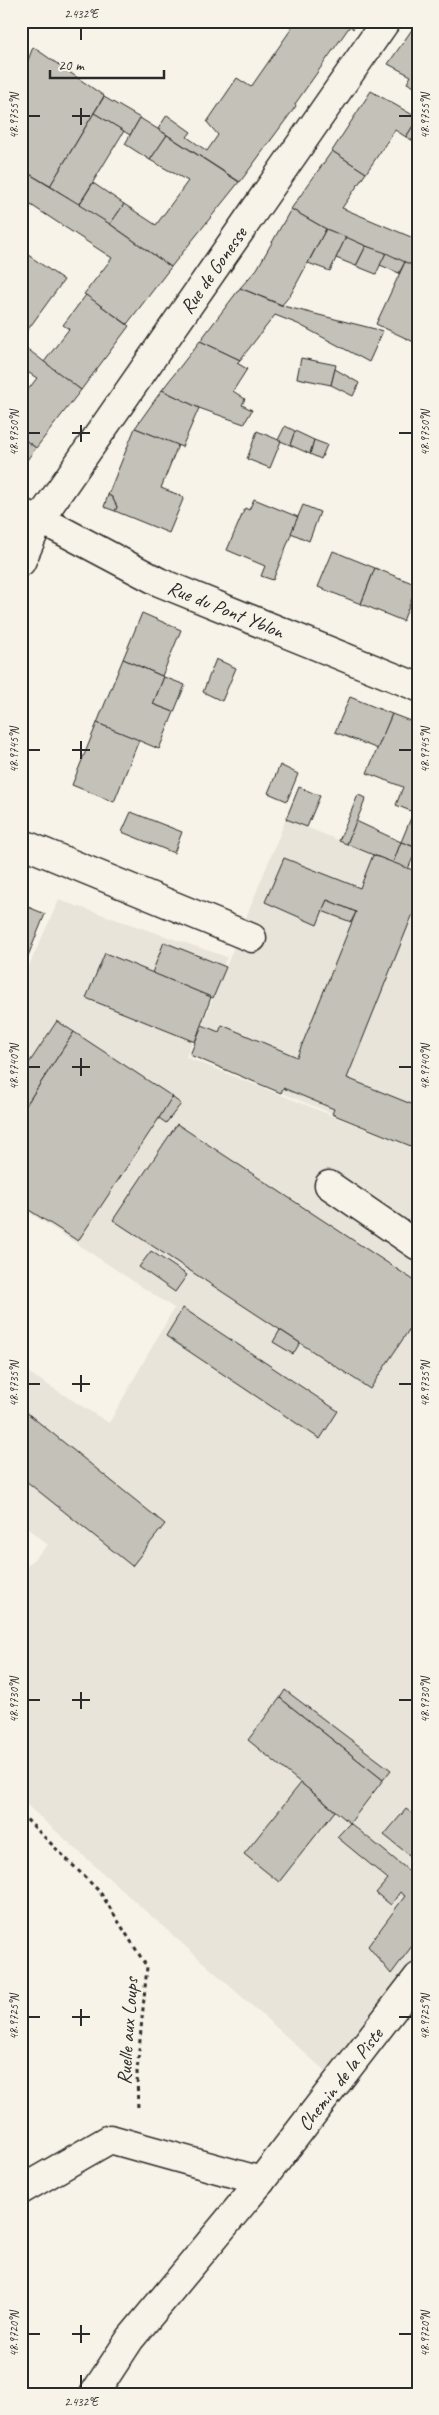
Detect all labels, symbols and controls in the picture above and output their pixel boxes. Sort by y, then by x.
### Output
text: 2.432°E [64,6,100,22]
scale bar [50,48,164,80]
text: 20 m [58,56,85,75]
text: 48.9755°N [6,92,22,139]
text: 48.9755°N [417,92,433,139]
street label: Rue de Gonesse [174,221,253,319]
text: 48.9750°N [6,409,22,456]
text: 48.9750°N [417,409,433,456]
street label: Rue du Pont Yblon [164,575,289,645]
text: 48.9745°N [6,726,22,773]
text: 48.9745°N [417,726,433,773]
text: 48.9740°N [6,1043,22,1090]
text: 48.9740°N [417,1043,433,1090]
text: 48.9735°N [6,1360,22,1407]
text: 48.9735°N [417,1360,433,1407]
text: 48.9730°N [6,1676,22,1723]
text: 48.9730°N [417,1676,433,1723]
street label: Ruelle aux Loups [111,1974,144,2085]
text: 48.9725°N [6,1993,22,2040]
text: 48.9725°N [417,1993,433,2040]
street label: Chemin de la Piste [292,2022,389,2136]
text: 48.9720°N [6,2310,22,2357]
text: 48.9720°N [417,2310,433,2357]
text: 2.432°E [64,2394,100,2410]

